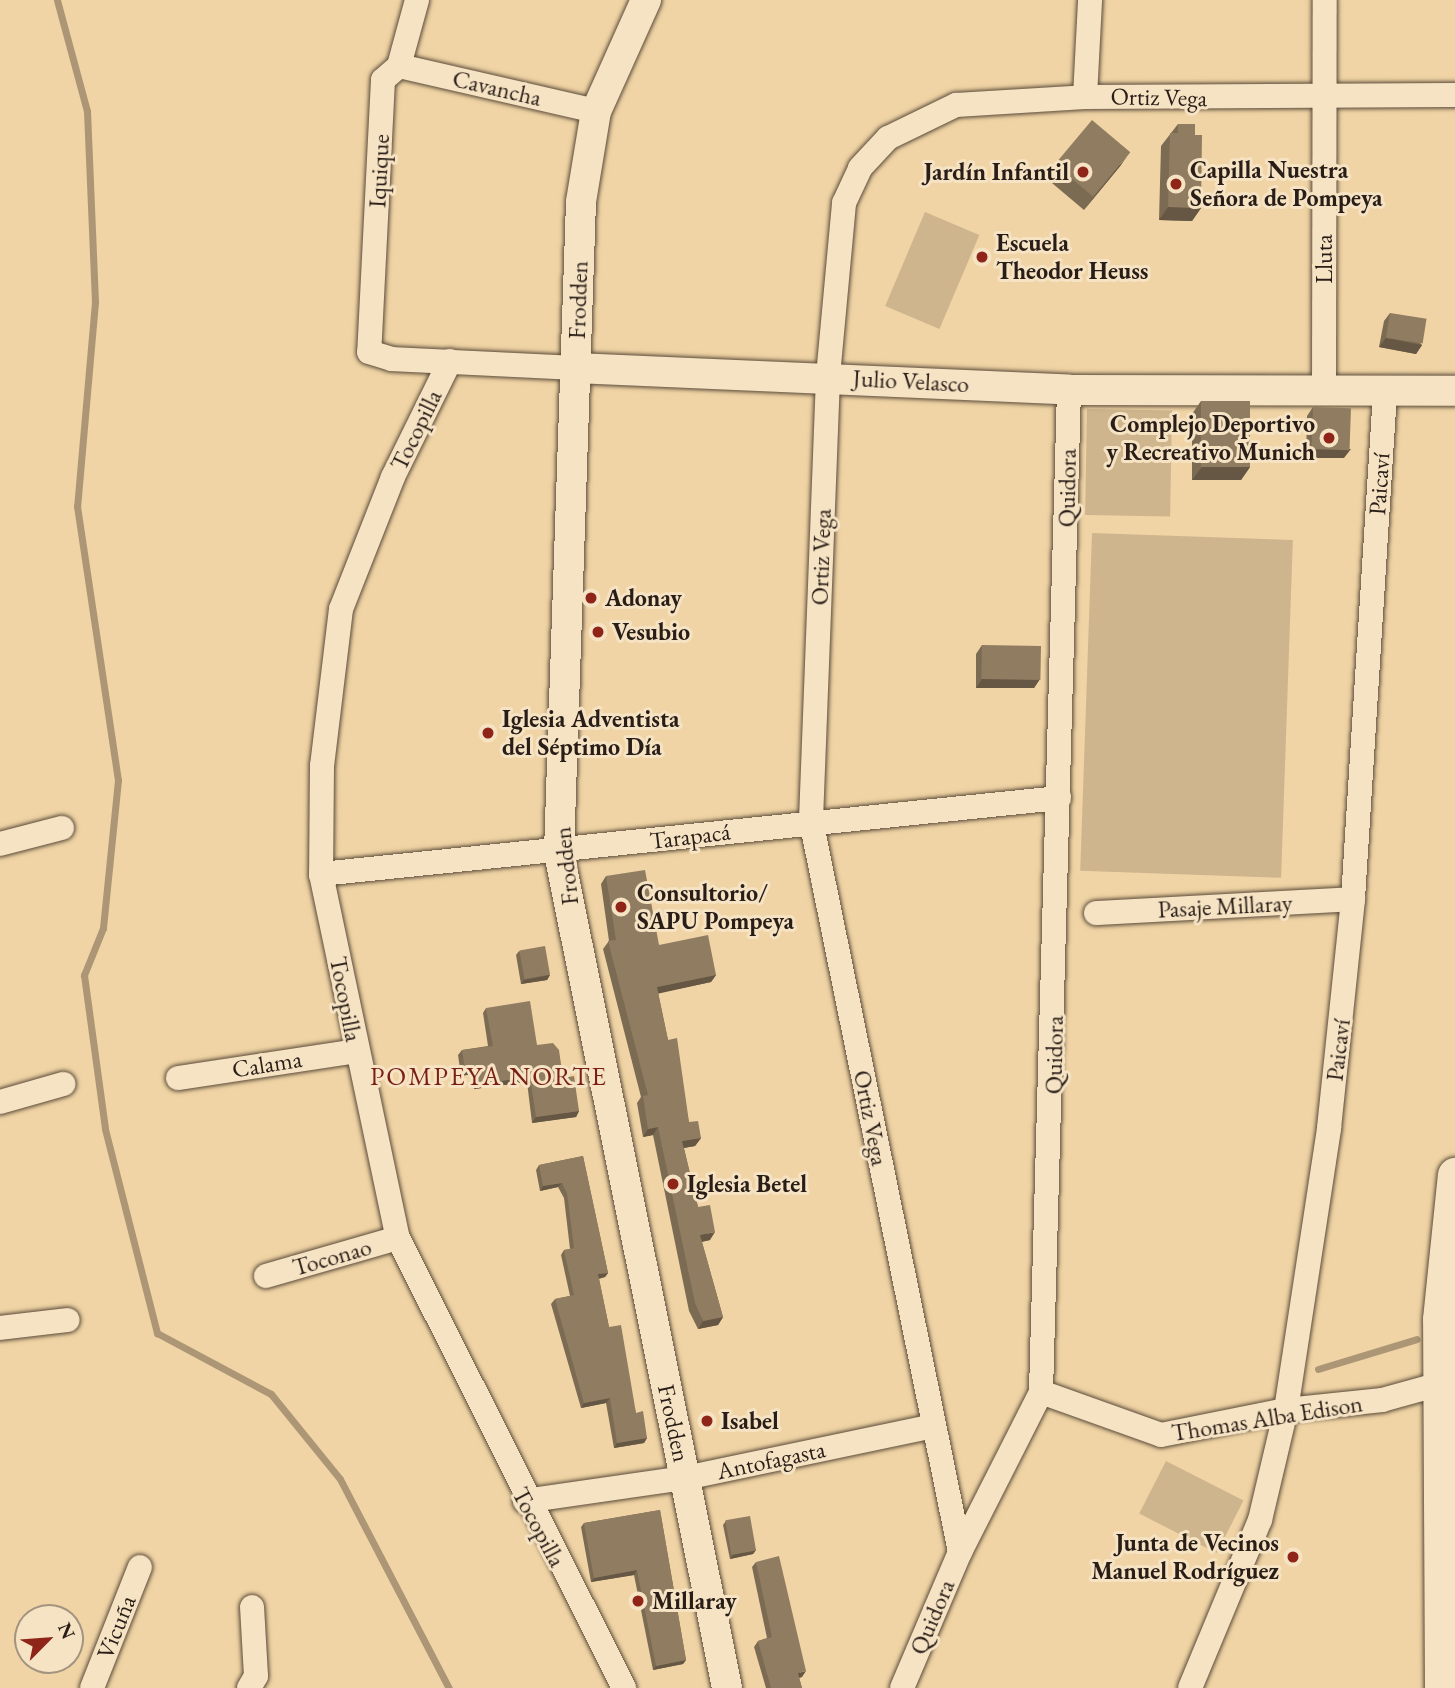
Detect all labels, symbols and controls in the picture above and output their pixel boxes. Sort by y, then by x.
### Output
street label: Cavancha [450,64,544,112]
street label: Ortiz Vega [1110,82,1208,112]
street label: Iquique [363,133,395,209]
place label: Capilla Nuestra Señora de Pompeya [1190,156,1383,212]
place label: Jardín Infantil [924,158,1069,186]
marker: Jardín Infantil [1075,164,1091,180]
marker: Capilla Nuestra Señora de Pompeya [1168,176,1184,192]
place label: Escuela Theodor Heuss [996,229,1148,285]
street label: Lluta [1310,234,1338,284]
marker: Escuela Theodor Heuss [974,249,990,265]
street label: Frodden [562,260,594,340]
street label: Julio Velasco [852,364,970,398]
street label: Tocopilla [384,385,448,475]
place label: Complejo Deportivo y Recreativo Munich [1106,410,1315,466]
marker: Complejo Deportivo y Recreativo Munich [1321,430,1337,446]
street label: Quidora [1052,449,1082,527]
street label: Paicaví [1362,452,1396,516]
street label: Ortiz Vega [805,508,837,606]
place label: Adonay [605,584,682,612]
marker: Adonay [583,590,599,606]
place label: Vesubio [612,618,690,646]
marker: Vesubio [590,624,606,640]
place label: Iglesia Adventista del Séptimo Día [502,705,679,761]
marker: Iglesia Adventista del Séptimo Día [480,725,496,741]
street label: Tarapacá [648,817,732,855]
street label: Frodden [548,825,584,907]
place label: Consultorio/ SAPU Pompeya [637,879,794,935]
street label: Pasaje Millaray [1157,888,1293,924]
marker: Consultorio/ SAPU Pompeya [611,897,631,917]
street label: Tocopilla [324,954,368,1044]
street label: Quidora [1039,1016,1069,1094]
street label: Paicaví [1320,1017,1356,1083]
street label: Calama [230,1044,304,1084]
district label: POMPEYA NORTE [372,1061,606,1093]
street label: Ortiz Vega [848,1068,894,1168]
place label: Iglesia Betel [687,1170,807,1198]
marker: Iglesia Betel [665,1176,681,1192]
street label: Toconao [289,1232,375,1282]
street label: Frodden [652,1382,696,1464]
street label: Thomas Alba Edison [1169,1389,1365,1447]
place label: Isabel [721,1407,779,1435]
marker: Isabel [699,1413,715,1429]
street label: Antofagasta [714,1434,828,1486]
street label: Tocopilla [506,1482,572,1572]
place label: Junta de Vecinos Manuel Rodríguez [1091,1529,1279,1585]
marker: Junta de Vecinos Manuel Rodríguez [1285,1549,1301,1565]
street label: Quidora [903,1575,961,1659]
place label: Millaray [652,1587,737,1615]
street label: Vicuña [90,1591,142,1663]
marker: Millaray [630,1593,646,1609]
north arrow [14,1604,84,1674]
text: N [52,1619,81,1643]

